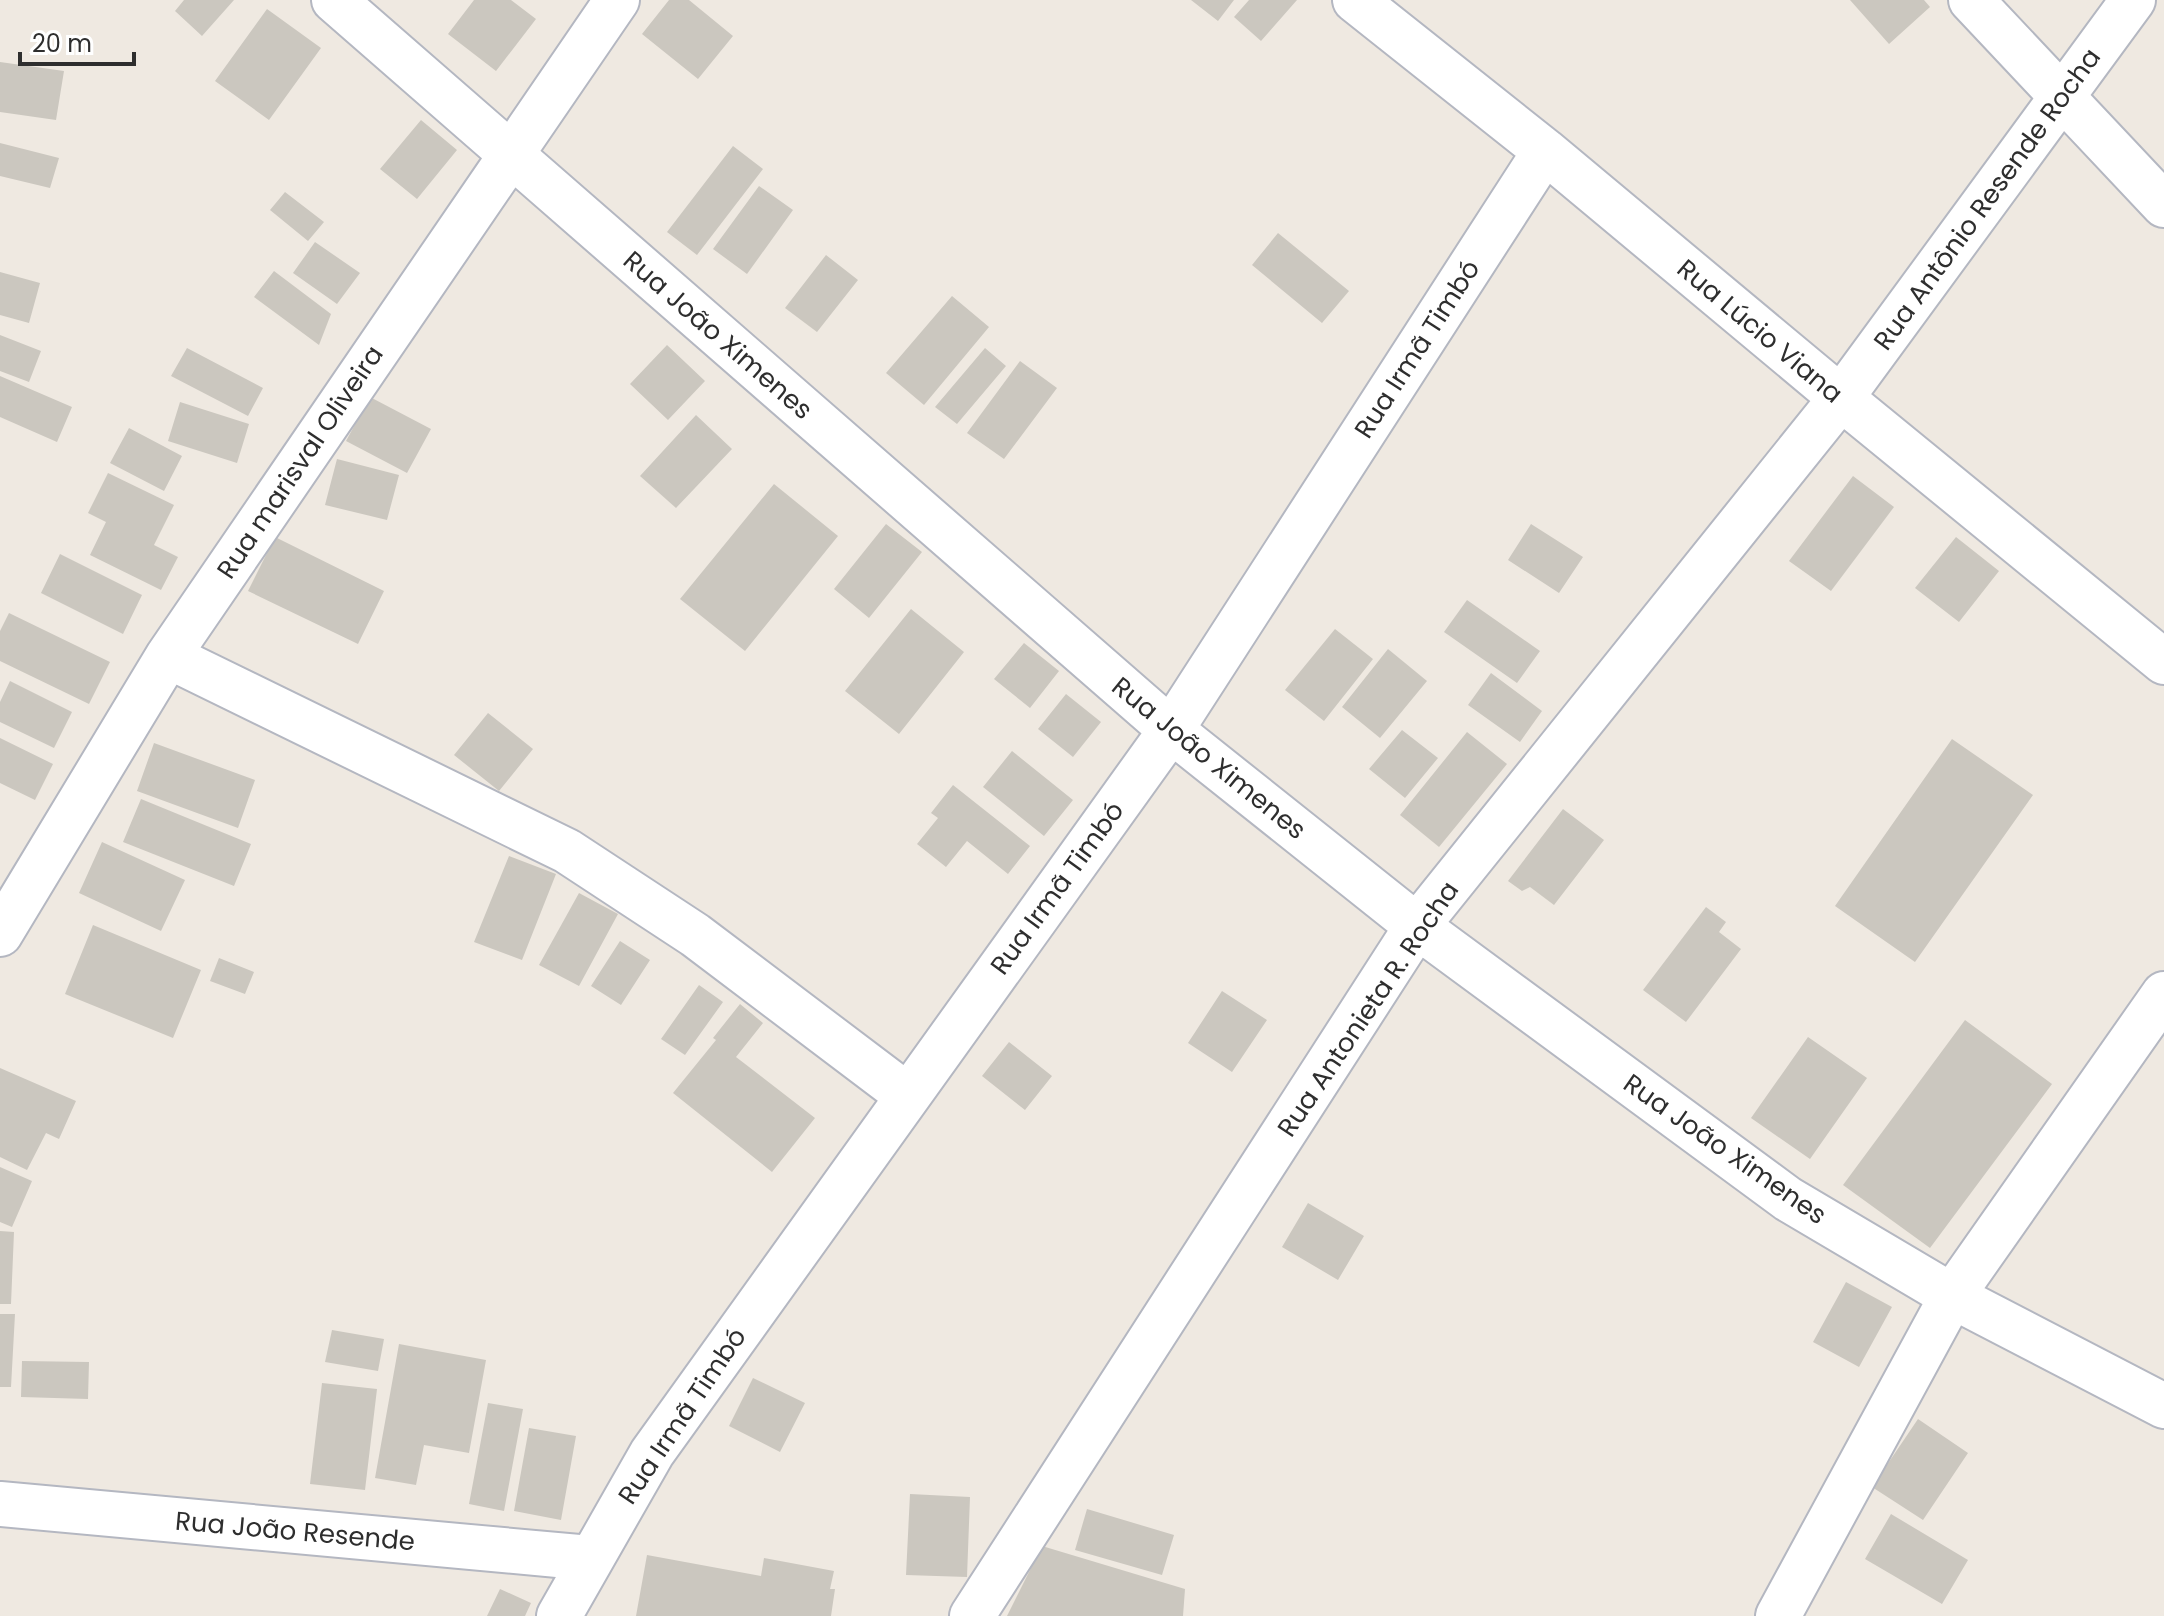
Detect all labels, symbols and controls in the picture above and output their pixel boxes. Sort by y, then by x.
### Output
scale bar [20,16,134,66]
text: 20 m [32,27,92,60]
street label: Rua Antônio Resende Rocha [1865,41,2109,357]
street label: Rua João Ximenes [616,243,820,427]
street label: Rua Lúcio Viana [1669,251,1851,411]
street label: Rua Irmã Timbó [1346,253,1488,445]
street label: Rua marisval Oliveira [208,338,392,586]
street label: Rua João Ximenes [1104,668,1314,848]
street label: Rua Irmã Timbó [982,794,1132,982]
street label: Rua Antonieta R. Rocha [1269,874,1467,1144]
street label: Rua João Ximenes [1616,1065,1834,1233]
street label: Rua Irmã Timbó [610,1321,754,1511]
street label: Rua João Resende [174,1503,416,1559]

